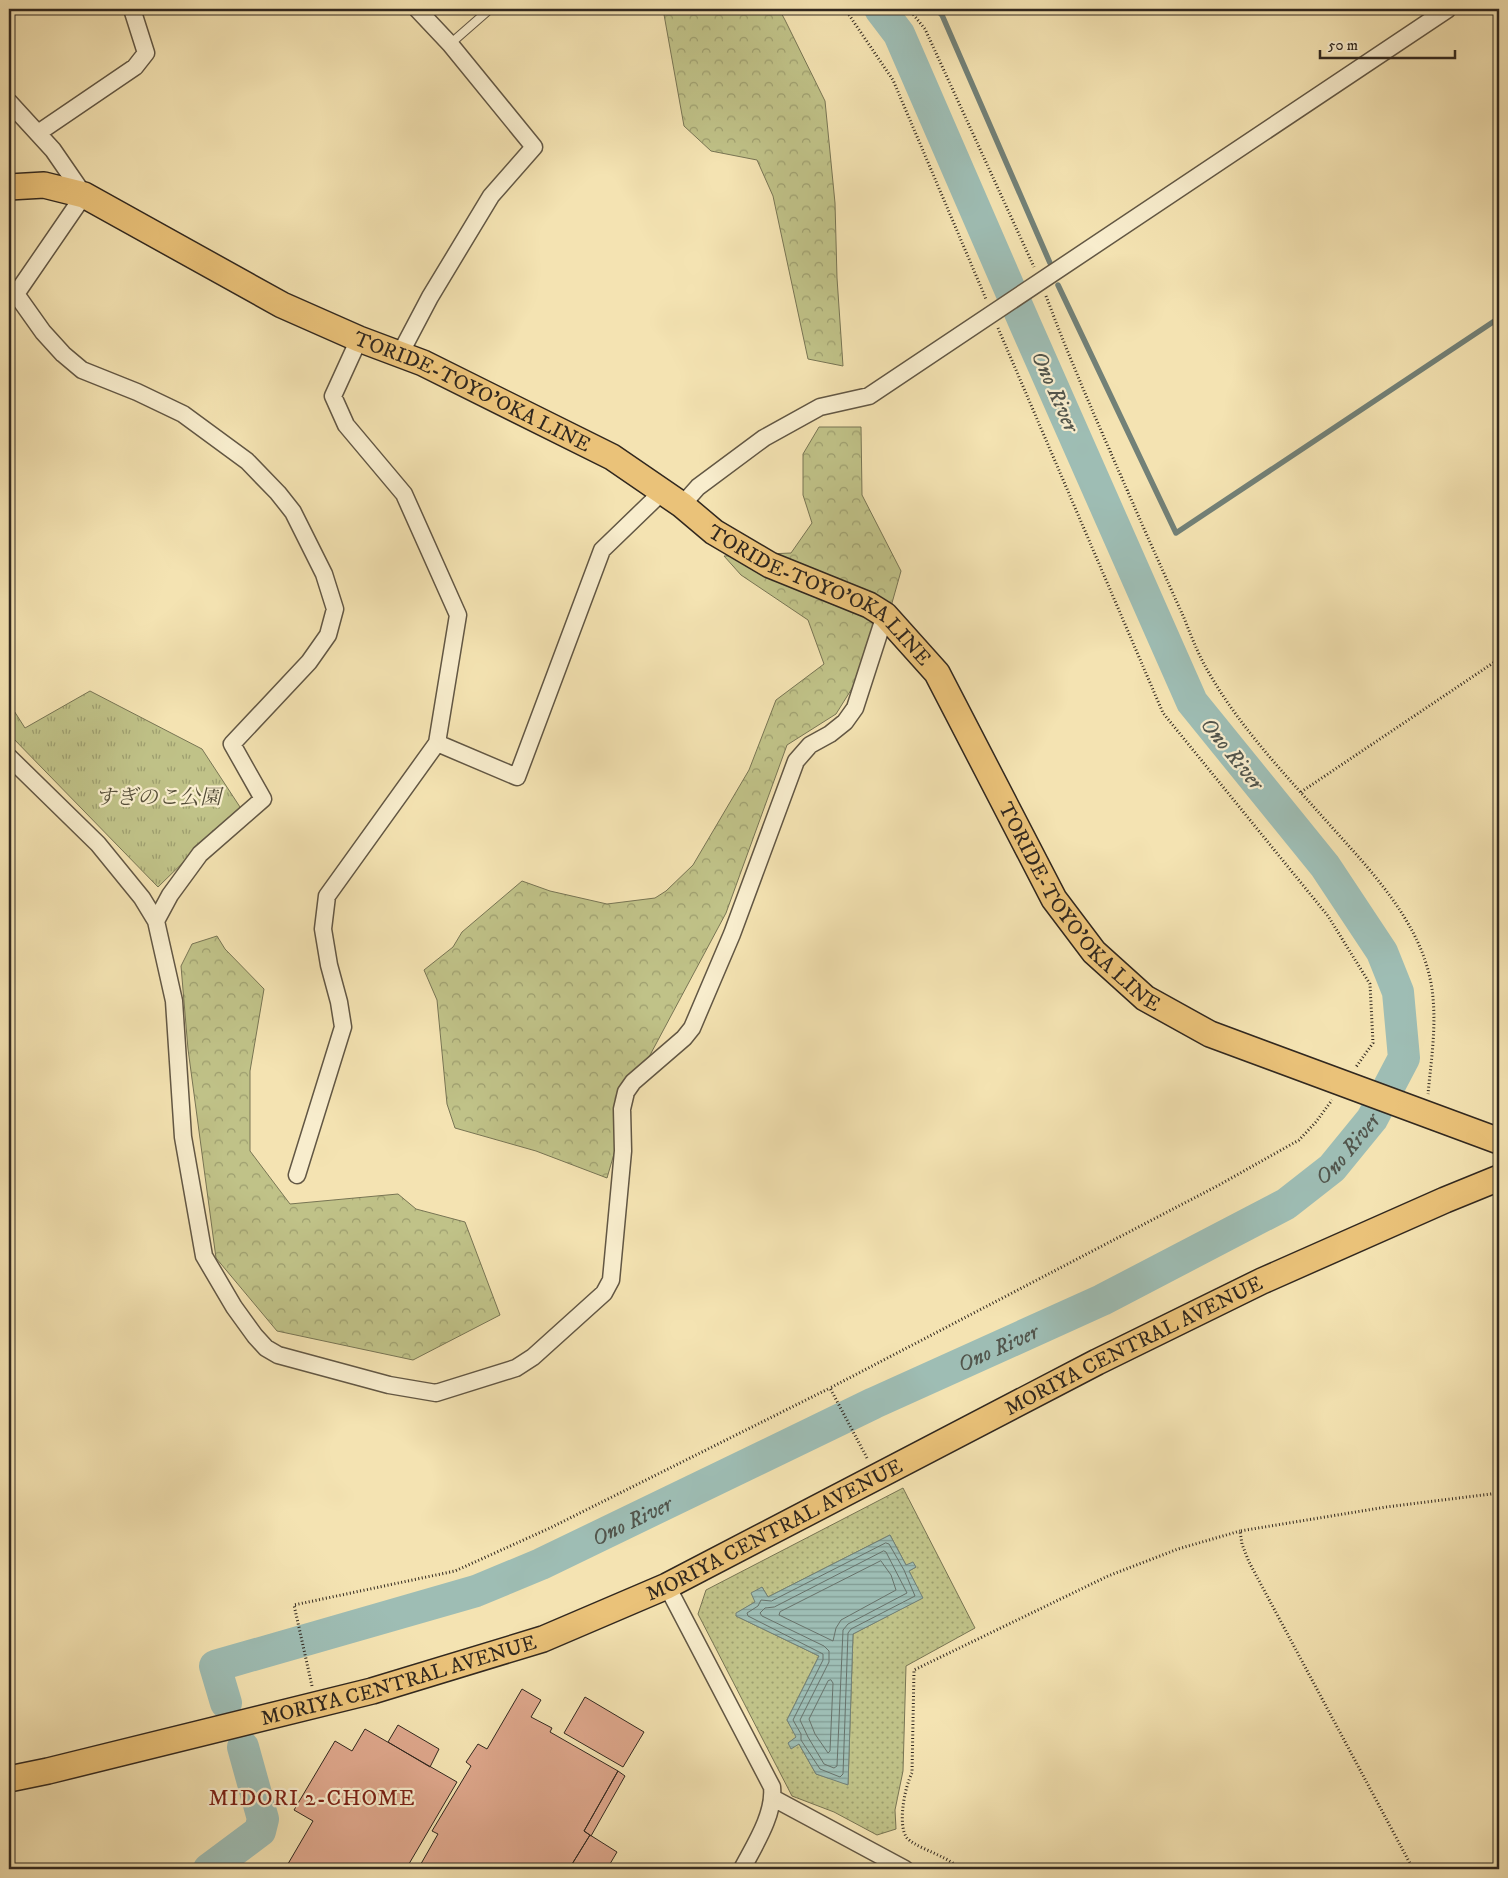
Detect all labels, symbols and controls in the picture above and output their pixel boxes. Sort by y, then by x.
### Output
scale bar [1320,28,1456,60]
text: 50 m [1328,36,1358,55]
street label: TORIDE-TOYO'OKA LINE [350,326,595,458]
water label: Ono River [1025,347,1085,438]
street label: TORIDE-TOYO'OKA LINE [703,519,936,672]
water label: Ono River [1194,712,1271,797]
park label: すぎのこ公園 [95,785,224,811]
street label: TORIDE-TOYO'OKA LINE [992,798,1165,1018]
water label: Ono River [1310,1108,1388,1191]
street label: MORIYA CENTRAL AVENUE [1000,1271,1267,1422]
water label: Ono River [953,1318,1045,1379]
street label: MORIYA CENTRAL AVENUE [642,1454,907,1607]
water label: Ono River [588,1490,679,1552]
street label: MORIYA CENTRAL AVENUE [258,1630,540,1732]
district label: MIDORI 2-CHOME [209,1785,416,1812]

